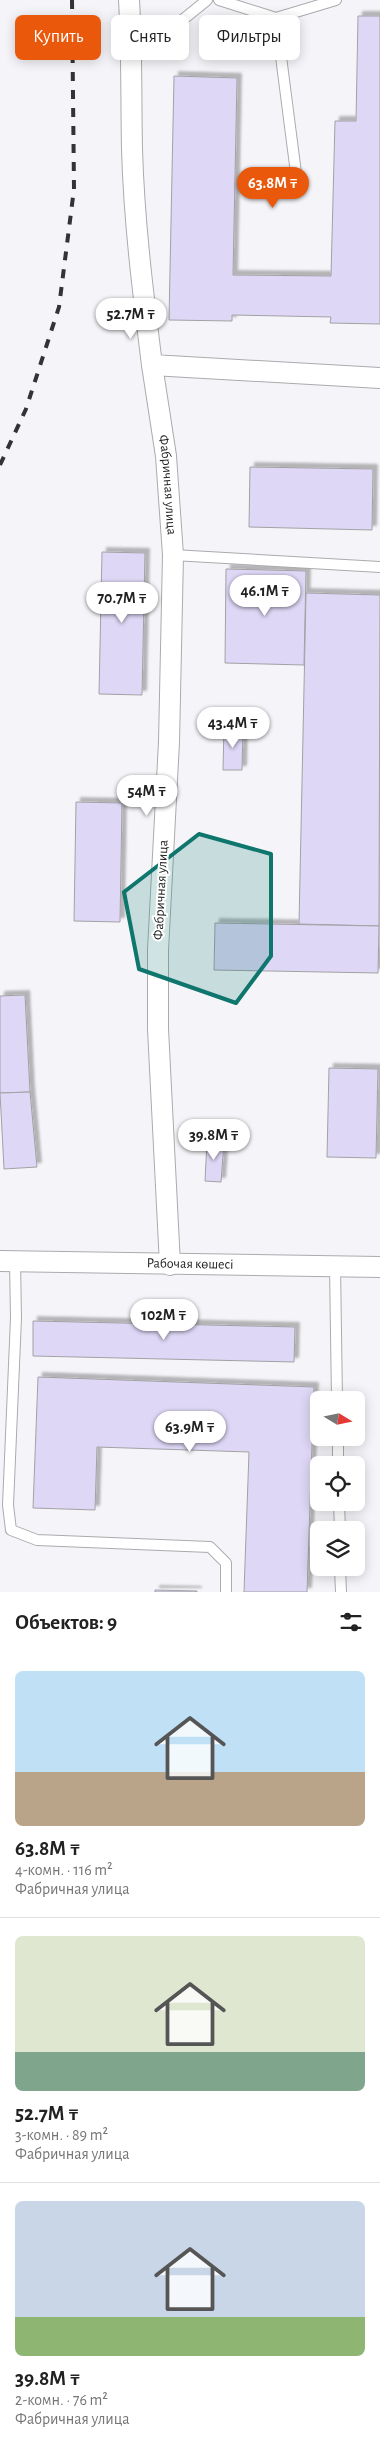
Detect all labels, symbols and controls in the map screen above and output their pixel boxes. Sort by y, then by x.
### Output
chip: Купить [15,15,101,60]
chip: Снять [111,15,189,60]
chip: Фильтры [199,15,300,60]
pin: 63.8M ₸ [227,166,319,209]
text: 63.8M ₸ [248,175,298,191]
pin: 52.7M ₸ [85,298,177,340]
text: 52.7M ₸ [107,306,155,322]
street label: Фабричная улица [156,434,179,536]
pin: 46.1M ₸ [219,574,311,617]
pin: 70.7M ₸ [76,582,168,624]
text: 46.1M ₸ [240,583,290,599]
text: 70.7M ₸ [97,590,147,606]
pin: 43.4M ₸ [187,706,279,749]
text: 43.4M ₸ [208,715,258,731]
pin: 54M ₸ [112,774,182,817]
text: 54M ₸ [128,783,166,799]
street label: Фабричная улица [151,839,171,940]
pin: 39.8M ₸ [168,1118,260,1161]
text: 39.8M ₸ [189,1127,239,1143]
street label: Рабочая көшесі [146,1256,234,1272]
pin: 102M ₸ [123,1298,205,1341]
text: 102M ₸ [141,1307,187,1323]
north arrow [310,1391,365,1446]
map controls [310,1391,365,1576]
pin: 63.9M ₸ [144,1410,236,1453]
text: 63.9M ₸ [165,1419,215,1435]
button: locate [310,1456,365,1511]
button: layers [310,1521,365,1576]
icon: filters [337,1608,365,1636]
text: Объектов: 9 [15,1612,117,1633]
icon: home [145,1703,235,1793]
text: 63.8M ₸ [15,1838,81,1859]
text: 4-комн. · 116 m² [15,1862,113,1878]
text: Фабричная улица [15,1881,130,1897]
icon: home [145,1969,235,2059]
text: 52.7M ₸ [15,2103,79,2124]
text: 3-комн. · 89 m² [15,2127,108,2143]
text: Фабричная улица [15,2146,130,2162]
icon: home [145,2234,235,2324]
text: 39.8M ₸ [15,2368,81,2389]
text: 2-комн. · 76 m² [15,2392,108,2408]
text: Фабричная улица [15,2411,130,2427]

